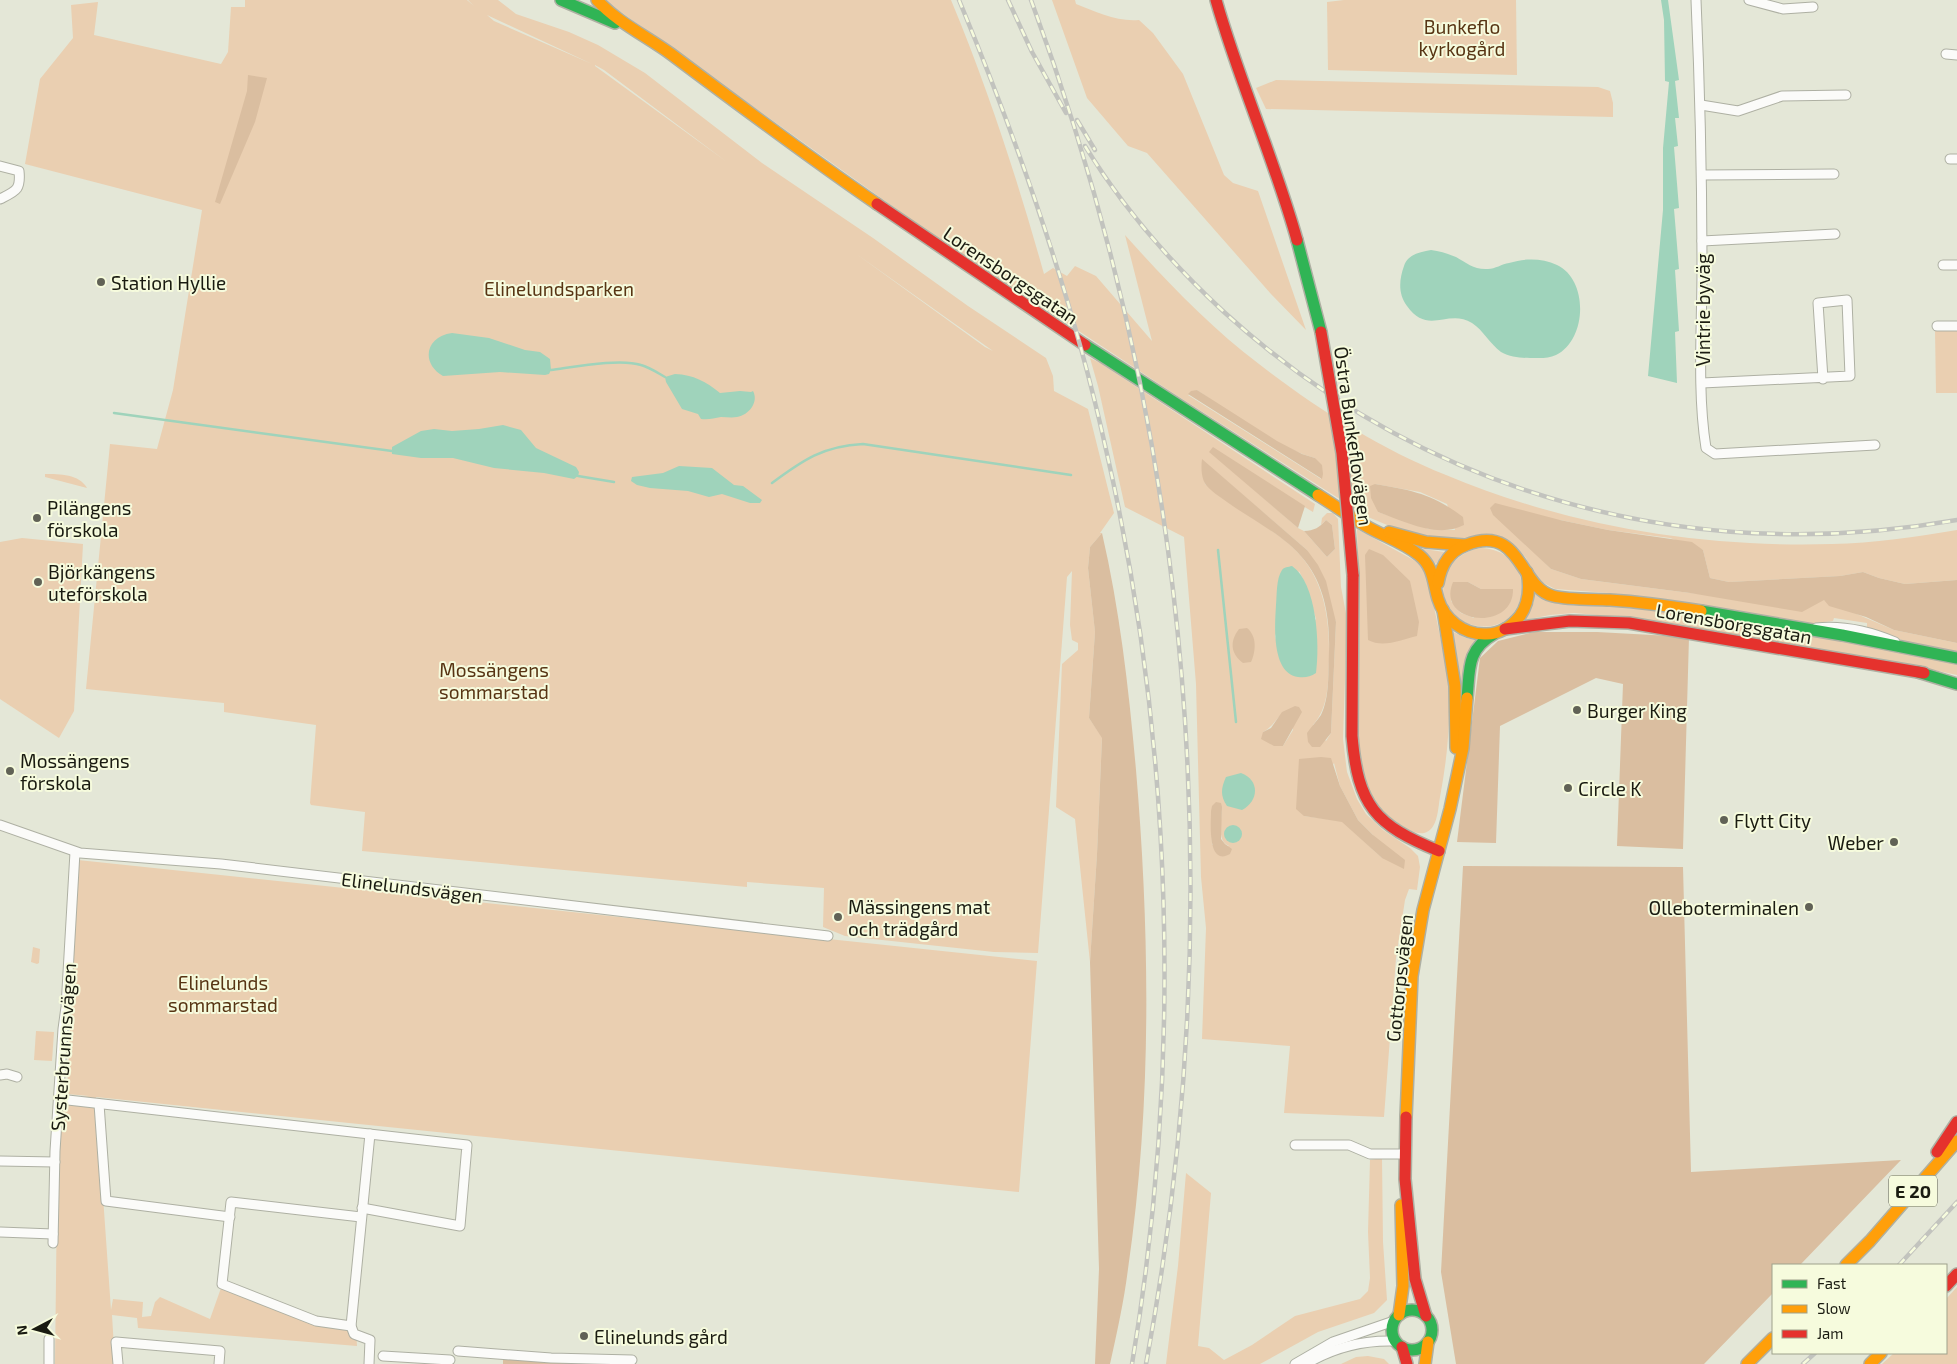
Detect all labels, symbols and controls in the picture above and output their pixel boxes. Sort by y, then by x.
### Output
park label: Bunkeflo kyrkogård [1419,15,1505,60]
street label: Lorensborgsgatan [939,221,1083,329]
street label: Vintrie byväg [1691,253,1714,367]
place label: Station Hyllie [111,271,226,294]
marker: Station Hyllie [95,276,107,288]
park label: Elinelundsparken [484,277,634,300]
street label: Östra Bunkeflovägen [1330,345,1378,527]
place label: Pilängens förskola [47,496,131,541]
marker: Pilängens förskola [31,512,43,524]
place label: Björkängens uteförskola [48,560,156,605]
marker: Björkängens uteförskola [32,576,44,588]
street label: Lorensborgsgatan [1654,598,1814,648]
park label: Mossängens sommarstad [439,658,549,703]
place label: Burger King [1587,699,1687,722]
marker: Burger King [1571,704,1583,716]
place label: Mossängens förskola [20,749,130,794]
marker: Mossängens förskola [4,765,16,777]
place label: Circle K [1578,777,1642,800]
marker: Circle K [1562,782,1574,794]
place label: Flytt City [1734,809,1811,832]
marker: Flytt City [1718,814,1730,826]
place label: Weber [1827,831,1884,854]
marker: Weber [1888,836,1900,848]
street label: Elinelundsvägen [340,867,484,907]
place label: Mässingens mat och trädgård [848,895,990,940]
place label: Olleboterminalen [1648,896,1799,919]
marker: Olleboterminalen [1803,901,1815,913]
marker: Mässingens mat och trädgård [832,911,844,923]
street label: Gottorpsvägen [1381,913,1417,1043]
street label: Systerbrunnsvägen [46,962,80,1132]
park label: Elinelunds sommarstad [168,971,278,1016]
road number: E 20 [1889,1176,1937,1206]
legend [1772,1264,1947,1354]
text: Fast [1817,1274,1847,1292]
text: Slow [1817,1299,1851,1317]
north arrow [10,1304,60,1354]
text: N [13,1324,31,1336]
text: Jam [1817,1324,1843,1342]
place label: Elinelunds gård [594,1325,728,1348]
marker: Elinelunds gård [578,1330,590,1342]

